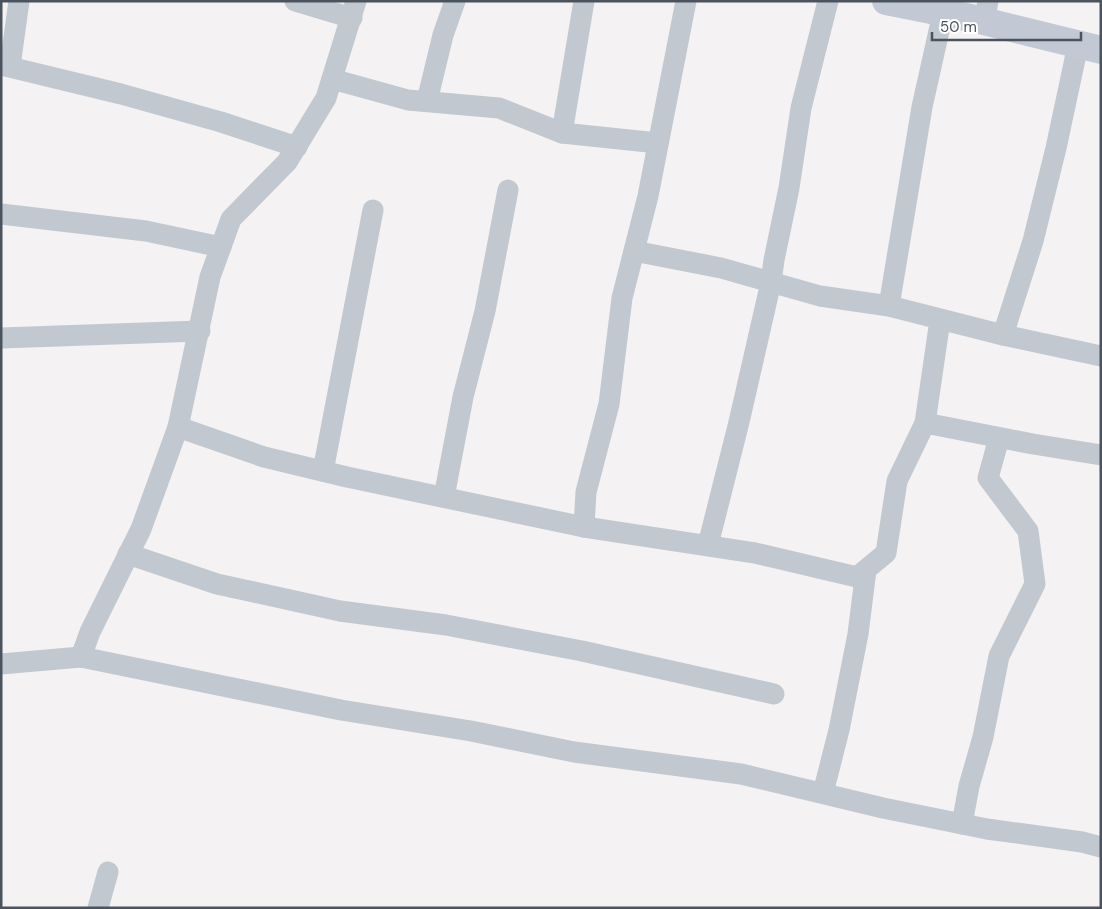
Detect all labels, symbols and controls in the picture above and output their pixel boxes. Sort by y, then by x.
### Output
scale bar [932,10,1081,42]
text: 50 m [940,17,977,37]

